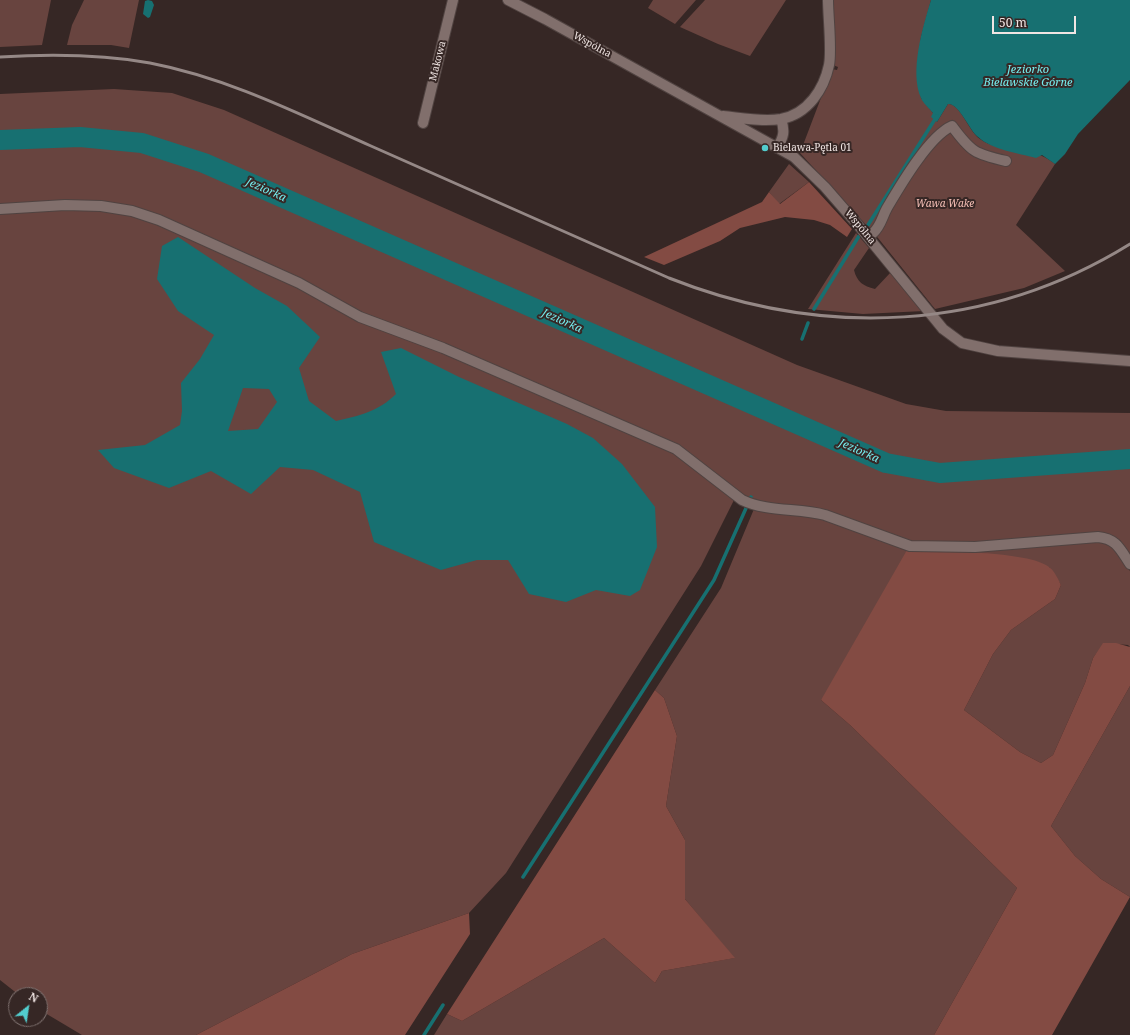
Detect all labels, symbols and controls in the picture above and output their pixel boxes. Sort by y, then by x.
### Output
scale bar [994,8,1078,34]
text: 50 m [999,14,1027,31]
street label: Wspólna [571,30,613,60]
street label: Makowa [427,40,449,82]
water label: Jeziorko Bielawskie Górne [983,63,1073,89]
place label: Bielawa-Pętla 01 [773,142,852,154]
marker: Bielawa-Pętla 01 [760,143,770,153]
water label: Jeziorka [244,175,288,205]
park label: Wawa Wake [916,198,974,210]
street label: Wspólna [842,207,878,247]
water label: Jeziorka [540,306,584,336]
water label: Jeziorka [837,436,881,466]
north arrow [8,987,48,1027]
text: N [26,988,41,1006]

